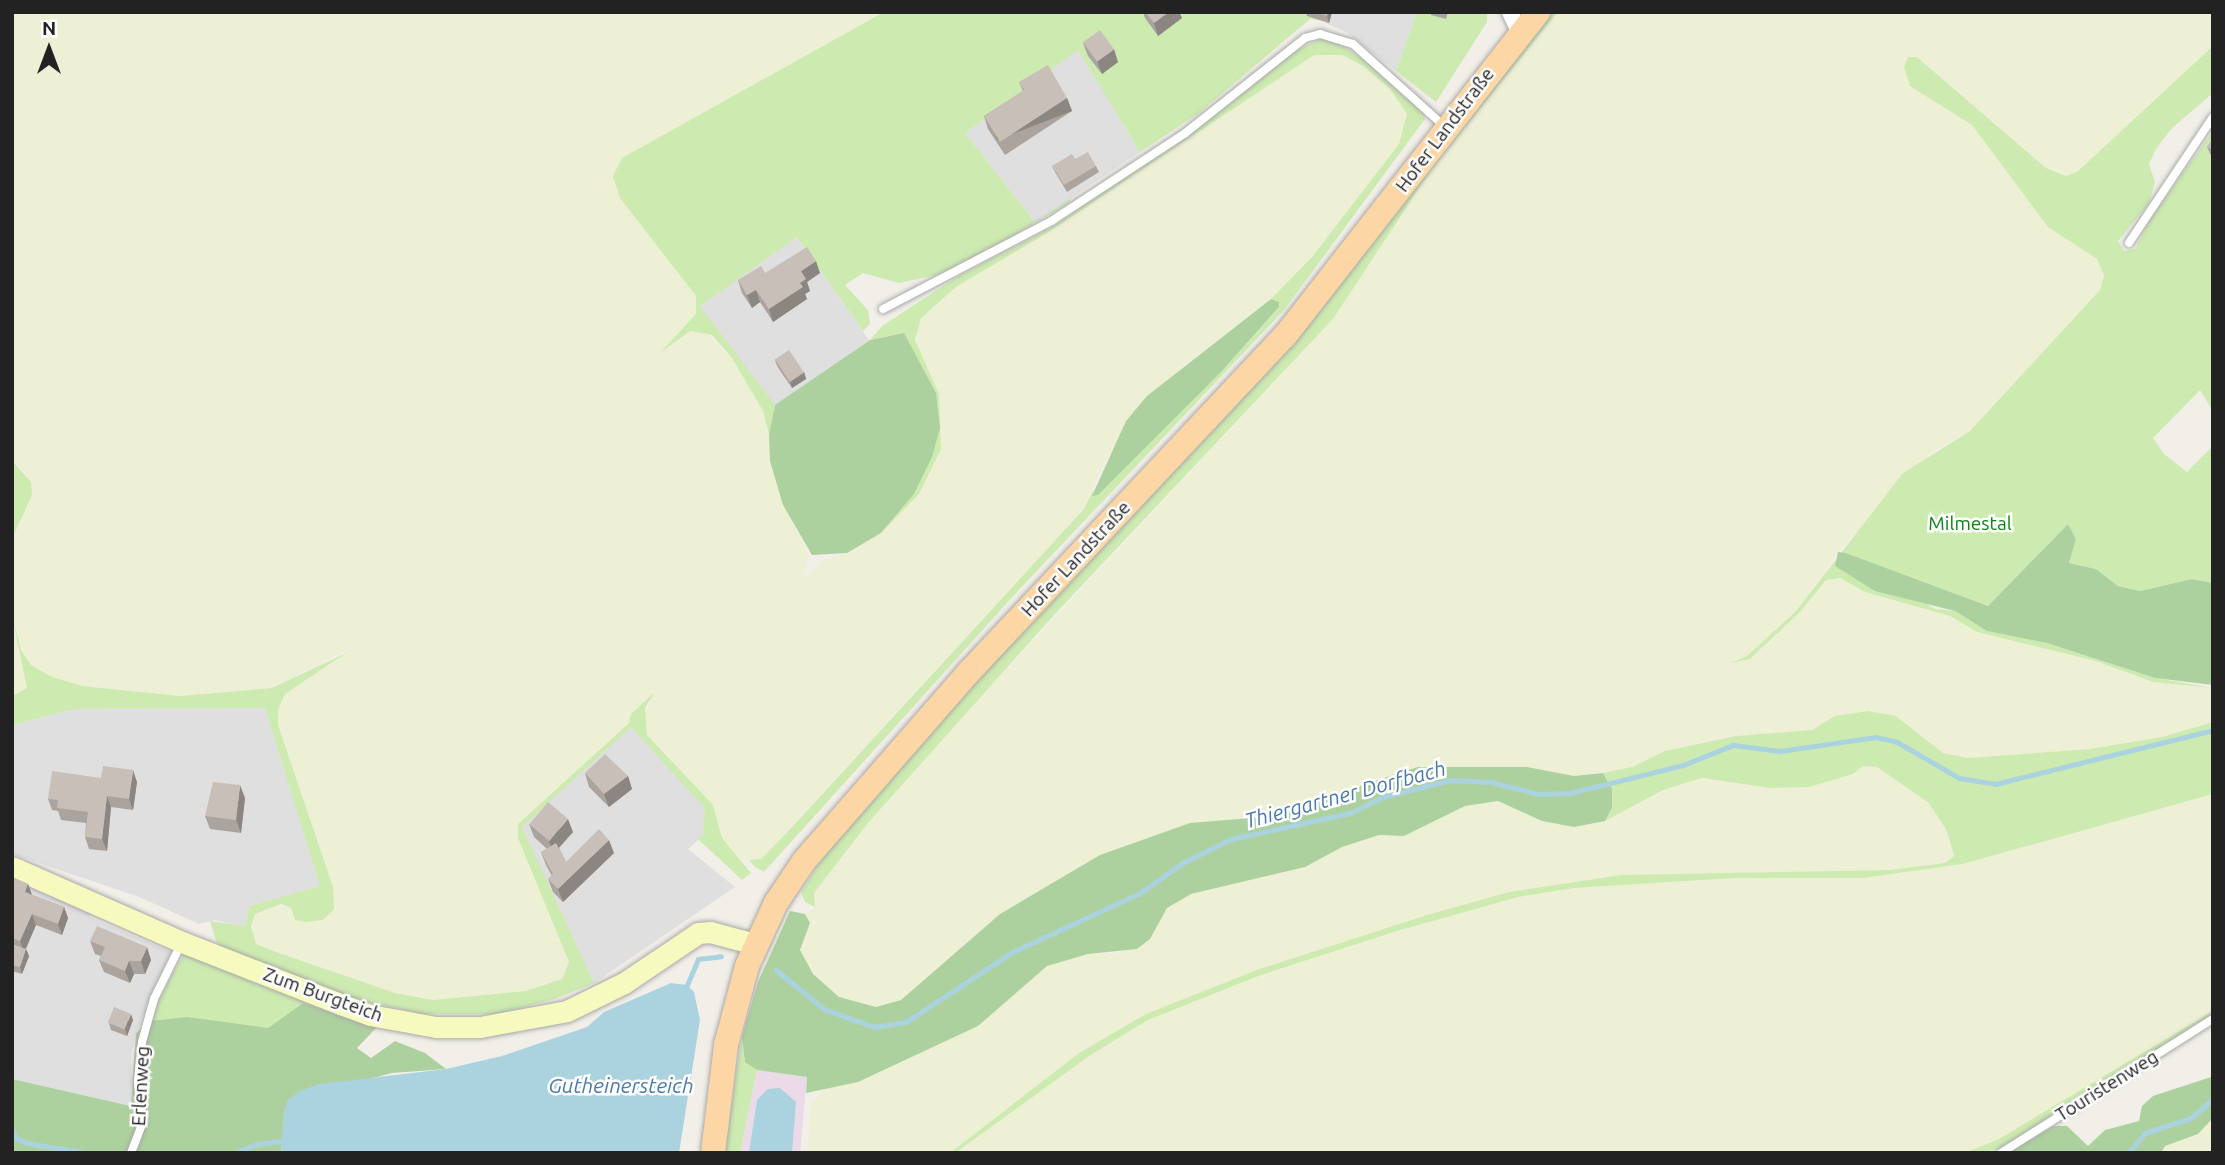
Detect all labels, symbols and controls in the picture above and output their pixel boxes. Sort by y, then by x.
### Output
north arrow [14,14,84,84]
text: N [42,17,56,39]
street label: Hofer Landstraße [1391,63,1499,197]
street label: Hofer Landstraße [1017,497,1135,621]
park label: Milmestal [1928,513,2012,535]
water label: Thiergartner Dorfbach [1242,755,1448,833]
street label: Zum Burgteich [260,963,386,1027]
street label: Erlenweg [128,1045,154,1127]
street label: Touristenweg [2052,1045,2162,1127]
water label: Gutheinersteich [548,1072,694,1098]

